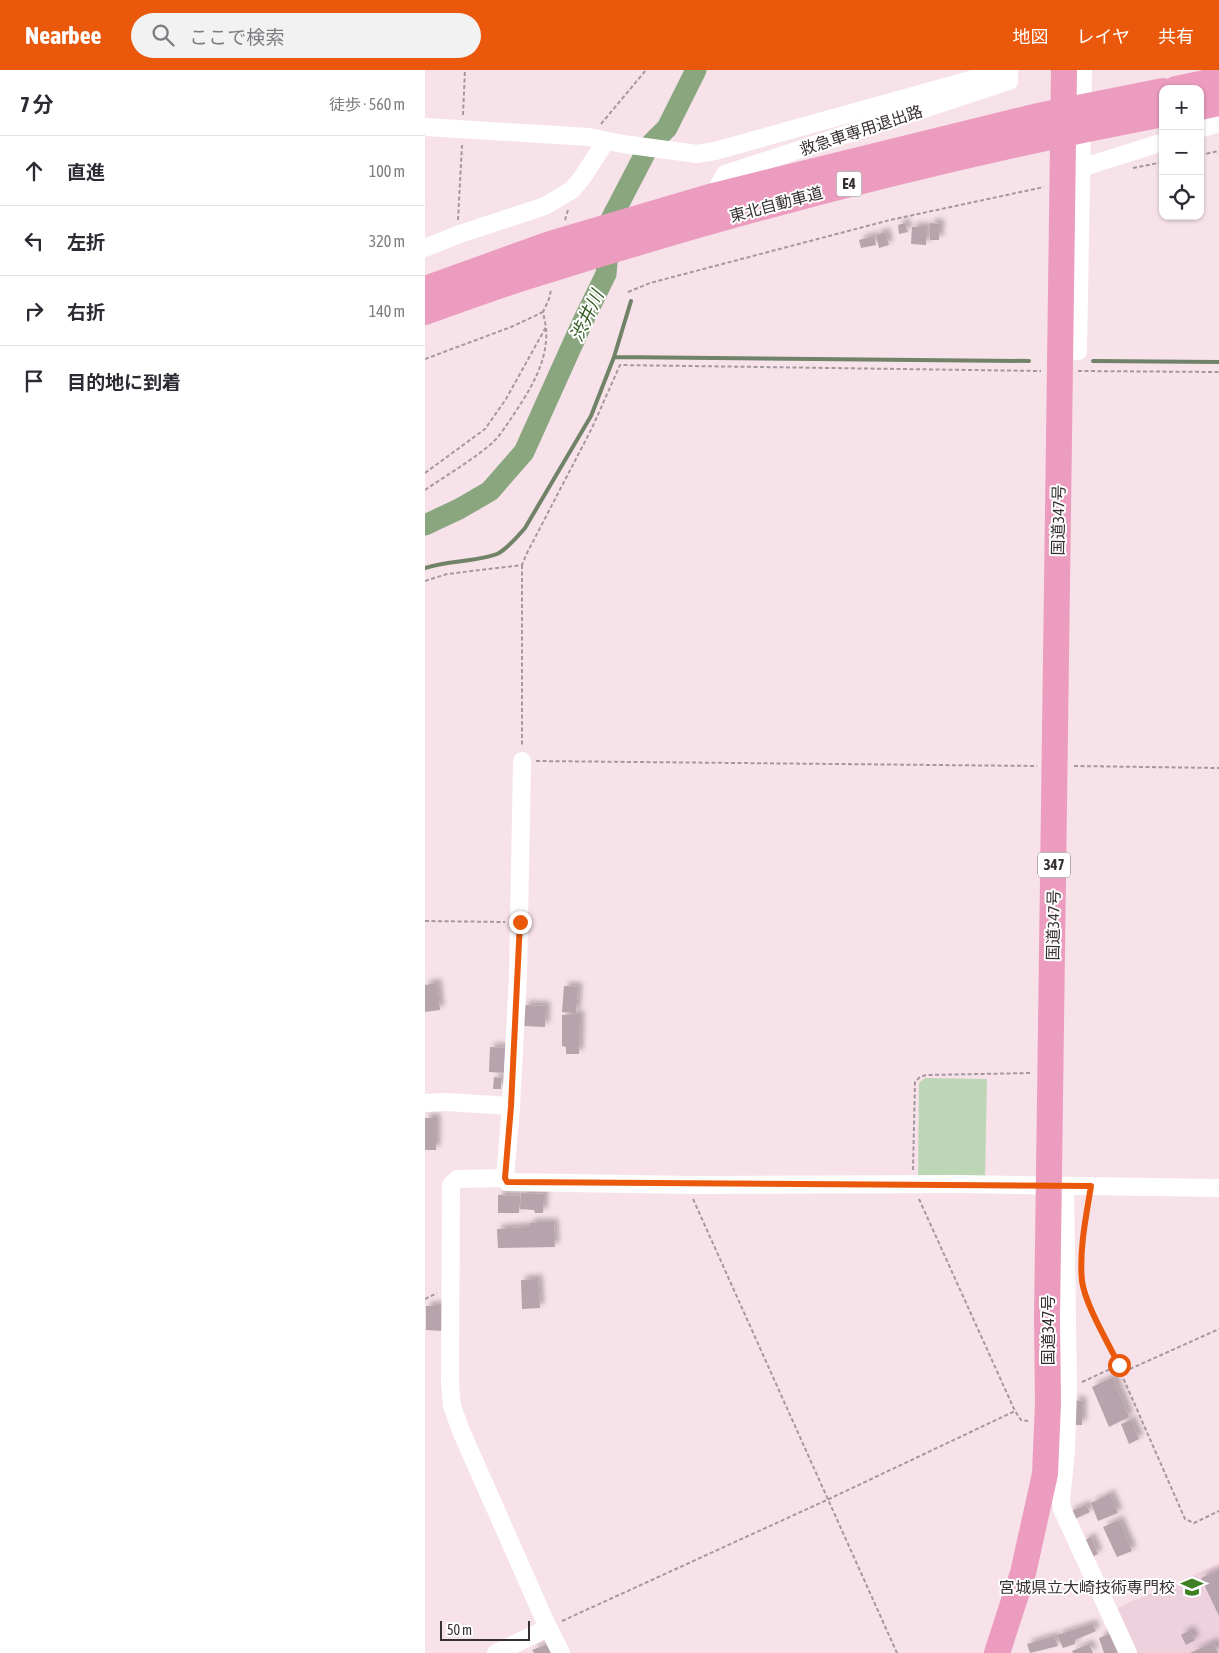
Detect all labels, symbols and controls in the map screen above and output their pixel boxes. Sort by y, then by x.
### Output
search box [131,13,481,58]
icon: search [149,21,177,49]
text: Nearbee [25,22,101,49]
text: ここで検索 [189,26,284,48]
text: 地図 [1013,26,1049,47]
text: レイヤ [1077,26,1130,47]
text: 共有 [1158,26,1194,47]
map controls [1159,85,1204,220]
button: + [1159,85,1204,130]
text: 7 分 [20,92,54,116]
text: 徒歩 · 560 m [329,95,405,113]
street label: 救急車専用退出路 [797,102,925,158]
button: − [1159,130,1204,175]
icon: ahead [20,157,48,185]
text: 直進 [67,161,105,183]
text: 100 m [369,162,405,180]
road number: E4 [837,172,861,196]
button: locate [1159,175,1204,220]
street label: 東北自動車道 [727,183,825,225]
icon: left [20,227,48,255]
text: 左折 [67,231,105,253]
text: 320 m [369,232,405,250]
water label: 渋井川 [566,285,608,345]
icon: right [20,297,48,325]
text: 右折 [67,301,105,323]
text: 140 m [369,302,405,320]
icon: arrive [20,367,48,395]
text: 目的地に到着 [67,371,181,393]
street label: 国道347号 [1048,485,1068,555]
road number: 347 [1038,852,1070,878]
street label: 国道347号 [1043,890,1063,960]
route end [509,911,532,934]
street label: 国道347号 [1039,1295,1057,1365]
route start [1108,1354,1131,1377]
school or university icon: 宮城県立大崎技術専門校 [1179,1574,1205,1600]
place label: 宮城県立大崎技術専門校 [999,1578,1175,1596]
scale bar [440,1618,530,1641]
text: 50 m [447,1622,472,1638]

